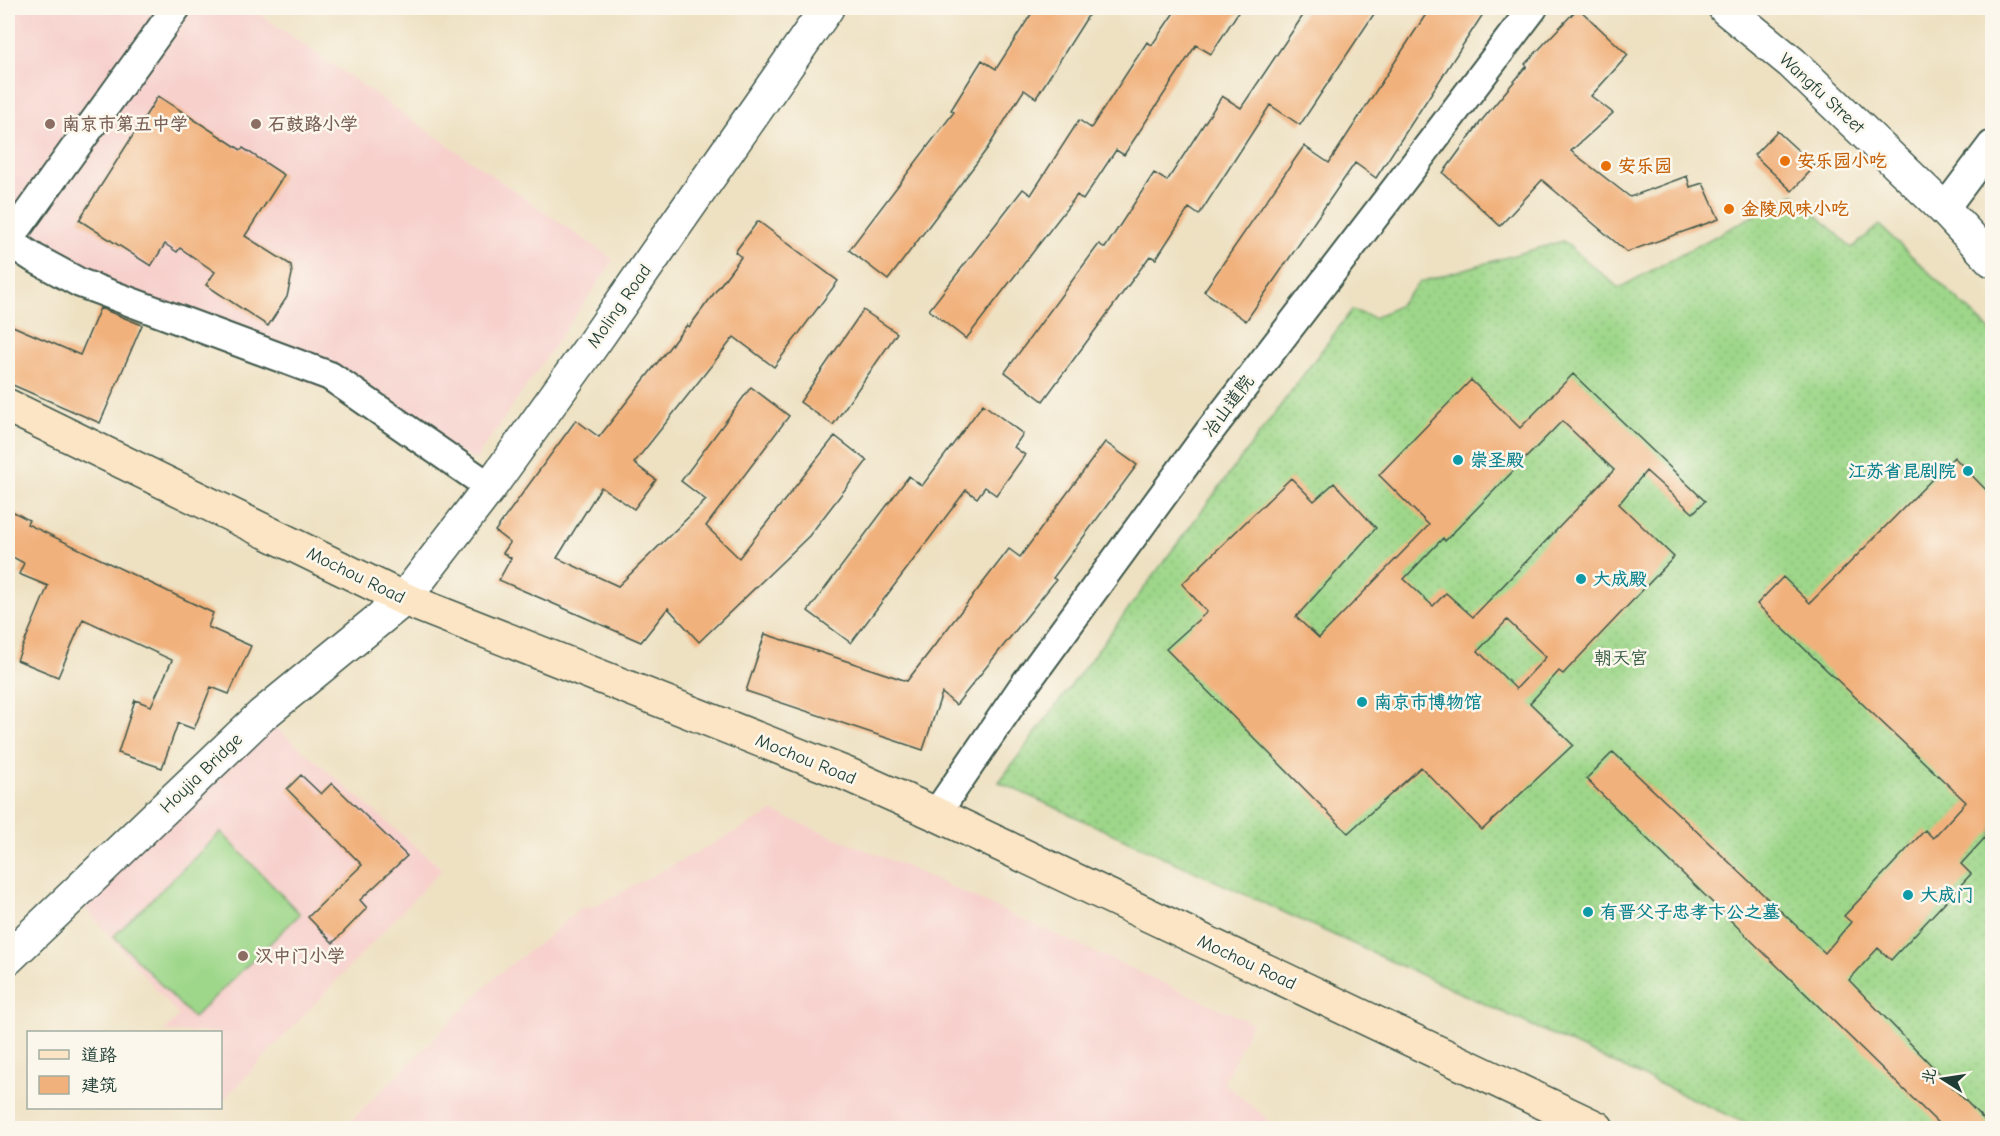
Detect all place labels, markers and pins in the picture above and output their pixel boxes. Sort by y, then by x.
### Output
place label: 南京市第五中学 [62,114,188,135]
place label: 石鼓路小学 [268,114,358,135]
marker: 南京市第五中学 [43,117,57,131]
marker: 石鼓路小学 [249,117,263,131]
place label: 安乐园小吃 [1797,151,1887,172]
marker: 安乐园小吃 [1778,154,1792,168]
place label: 安乐园 [1618,156,1672,177]
marker: 安乐园 [1599,159,1613,173]
place label: 金陵风味小吃 [1741,199,1849,220]
marker: 金陵风味小吃 [1722,202,1736,216]
place label: 崇圣殿 [1470,450,1524,471]
marker: 崇圣殿 [1451,453,1465,467]
place label: 江苏省昆剧院 [1848,461,1956,482]
marker: 江苏省昆剧院 [1961,464,1975,478]
place label: 大成殿 [1593,569,1647,590]
marker: 大成殿 [1574,572,1588,586]
place label: 南京市博物馆 [1374,692,1482,713]
marker: 南京市博物馆 [1355,695,1369,709]
place label: 大成门 [1920,885,1974,906]
marker: 大成门 [1901,888,1915,902]
place label: 有晋父子忠孝卞公之墓 [1600,902,1780,923]
marker: 有晋父子忠孝卞公之墓 [1581,905,1595,919]
place label: 汉中门小学 [255,946,345,967]
marker: 汉中门小学 [236,949,250,963]

